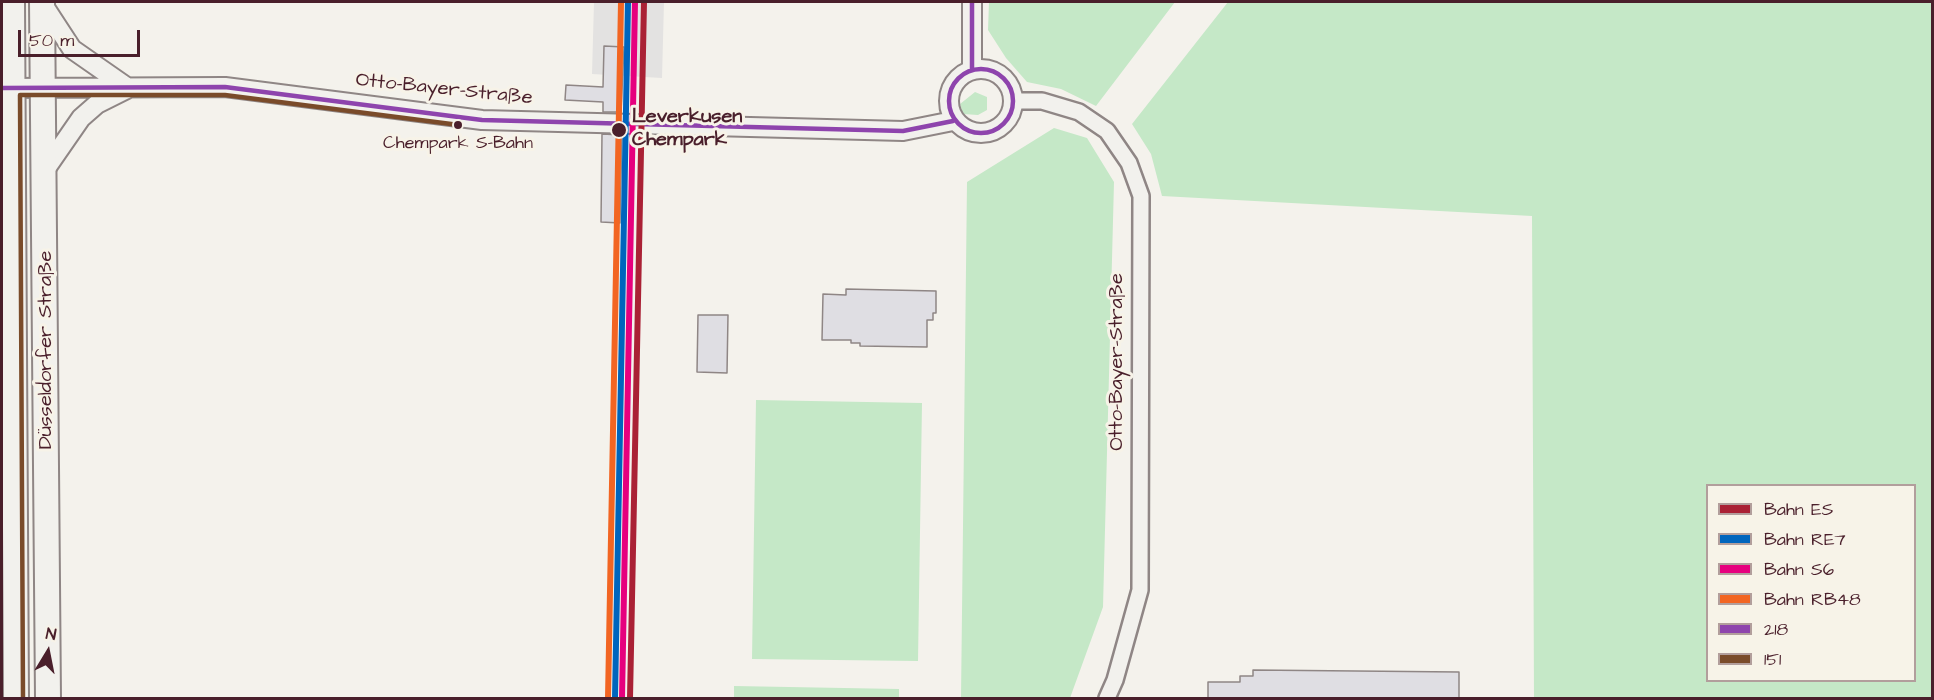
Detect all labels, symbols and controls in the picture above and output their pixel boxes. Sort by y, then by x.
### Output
scale bar [21,18,142,56]
text: 50 m [29,28,74,53]
street label: Otto-Bayer-Straße [354,69,534,111]
place label: Leverkusen Chempark [632,106,742,153]
marker: Chempark S-Bahn [452,119,464,131]
marker: Leverkusen Chempark [610,121,628,139]
place label: Chempark S-Bahn [383,133,533,155]
street label: Düsseldorfer Straße [35,251,59,449]
street label: Otto-Bayer-Straße [1106,273,1130,451]
legend [1706,484,1916,682]
text: Bahn ES [1764,497,1833,522]
text: Bahn RE7 [1764,527,1846,552]
text: Bahn S6 [1764,557,1834,582]
text: Bahn RB48 [1764,587,1861,612]
text: 218 [1764,617,1788,642]
north arrow [18,622,78,682]
text: N [44,623,58,646]
text: 151 [1764,647,1781,672]

